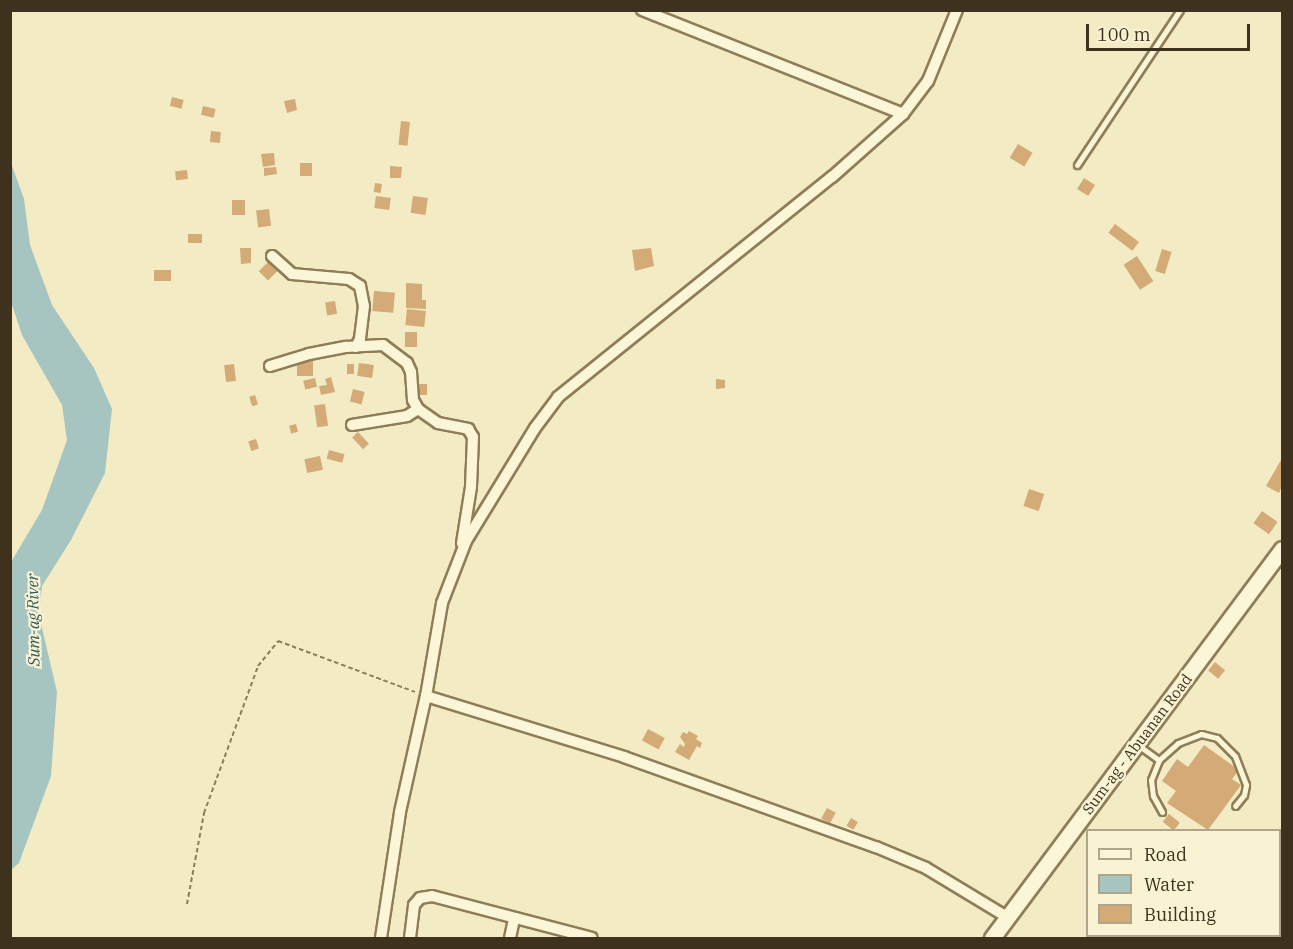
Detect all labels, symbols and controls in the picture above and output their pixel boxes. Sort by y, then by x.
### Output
scale bar [1089,12,1252,50]
text: 100 m [1097,23,1151,46]
water label: Sum-ag River [23,573,43,667]
street label: Sum-ag - Abuanan Road [1078,670,1196,818]
legend [1086,829,1281,937]
text: Road [1144,843,1187,866]
text: Water [1144,873,1194,896]
text: Building [1144,903,1216,926]

